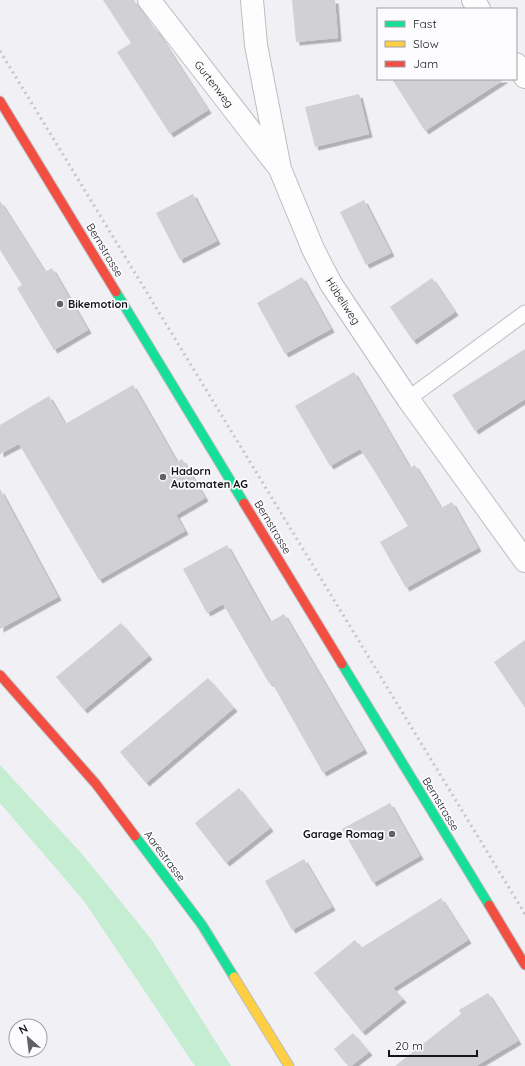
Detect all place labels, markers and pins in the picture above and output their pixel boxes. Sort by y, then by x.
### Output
place label: Bikemotion [68,297,128,311]
marker: Bikemotion [55,299,65,309]
place label: Hadorn Automaten AG [171,464,248,491]
marker: Hadorn Automaten AG [158,472,168,482]
place label: Garage Romag [303,827,384,841]
marker: Garage Romag [387,829,397,839]

